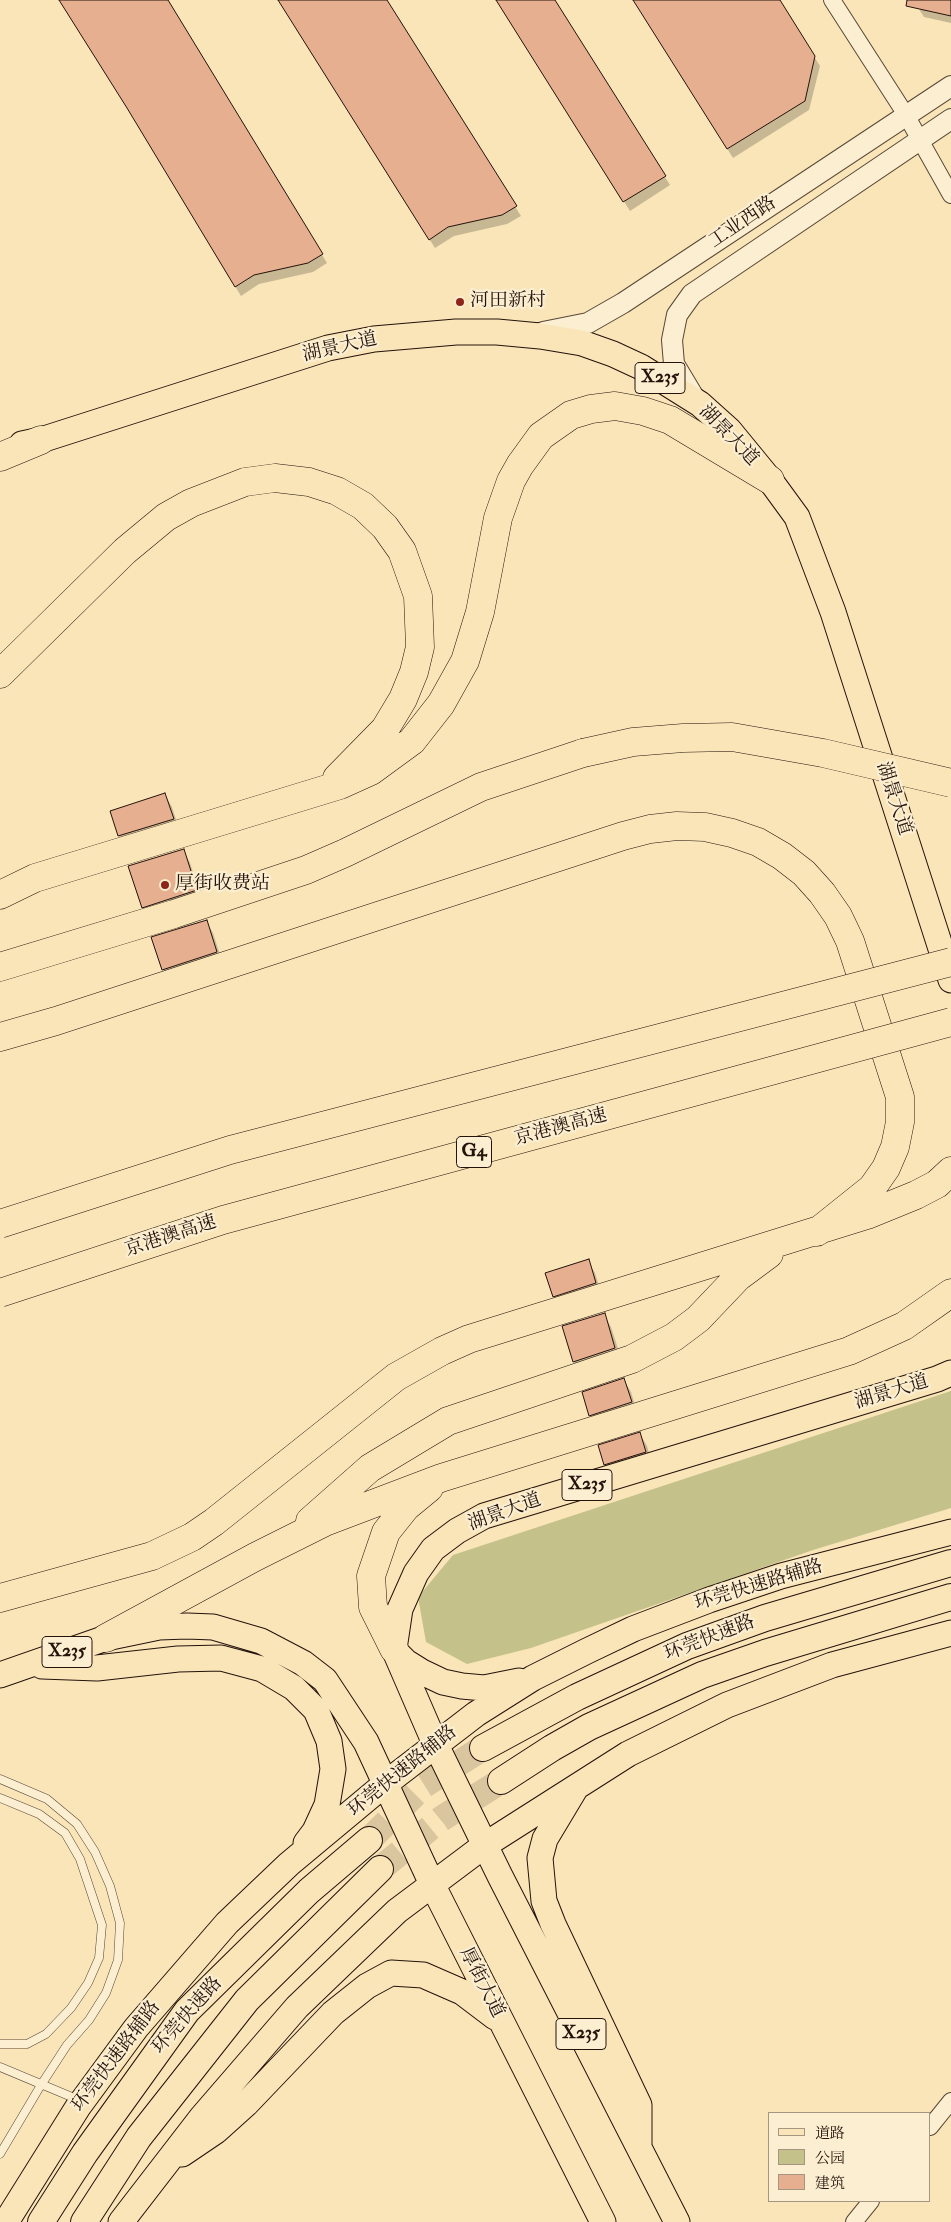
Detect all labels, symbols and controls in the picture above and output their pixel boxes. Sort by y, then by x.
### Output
street label: 工业西路 [705,192,781,254]
place label: 河田新村 [470,291,546,313]
marker: 河田新村 [454,296,466,308]
street label: 湖景大道 [300,328,380,368]
road number: X235 [635,362,685,393]
street label: 湖景大道 [693,401,763,471]
street label: 湖景大道 [870,759,916,839]
place label: 厚街收费站 [175,874,270,896]
marker: 厚街收费站 [159,879,171,891]
street label: 京港澳高速 [512,1105,610,1151]
road number: G4 [456,1136,492,1168]
street label: 京港澳高速 [122,1211,220,1263]
street label: 湖景大道 [852,1371,932,1415]
road number: X235 [562,1470,612,1500]
street label: 湖景大道 [465,1489,545,1537]
street label: 环莞快速路辅路 [692,1556,826,1616]
street label: 环莞快速路 [662,1611,758,1667]
road number: X235 [42,1636,92,1668]
street label: 环莞快速路辅路 [344,1721,462,1823]
street label: 厚街大道 [454,1944,508,2022]
street label: 环莞快速路 [148,1973,228,2059]
street label: 环莞快速路辅路 [68,1997,166,2117]
road number: X235 [556,2018,606,2050]
legend [768,2112,931,2202]
text: 道路 [815,2124,845,2143]
text: 公园 [815,2149,845,2168]
text: 建筑 [815,2174,845,2193]

